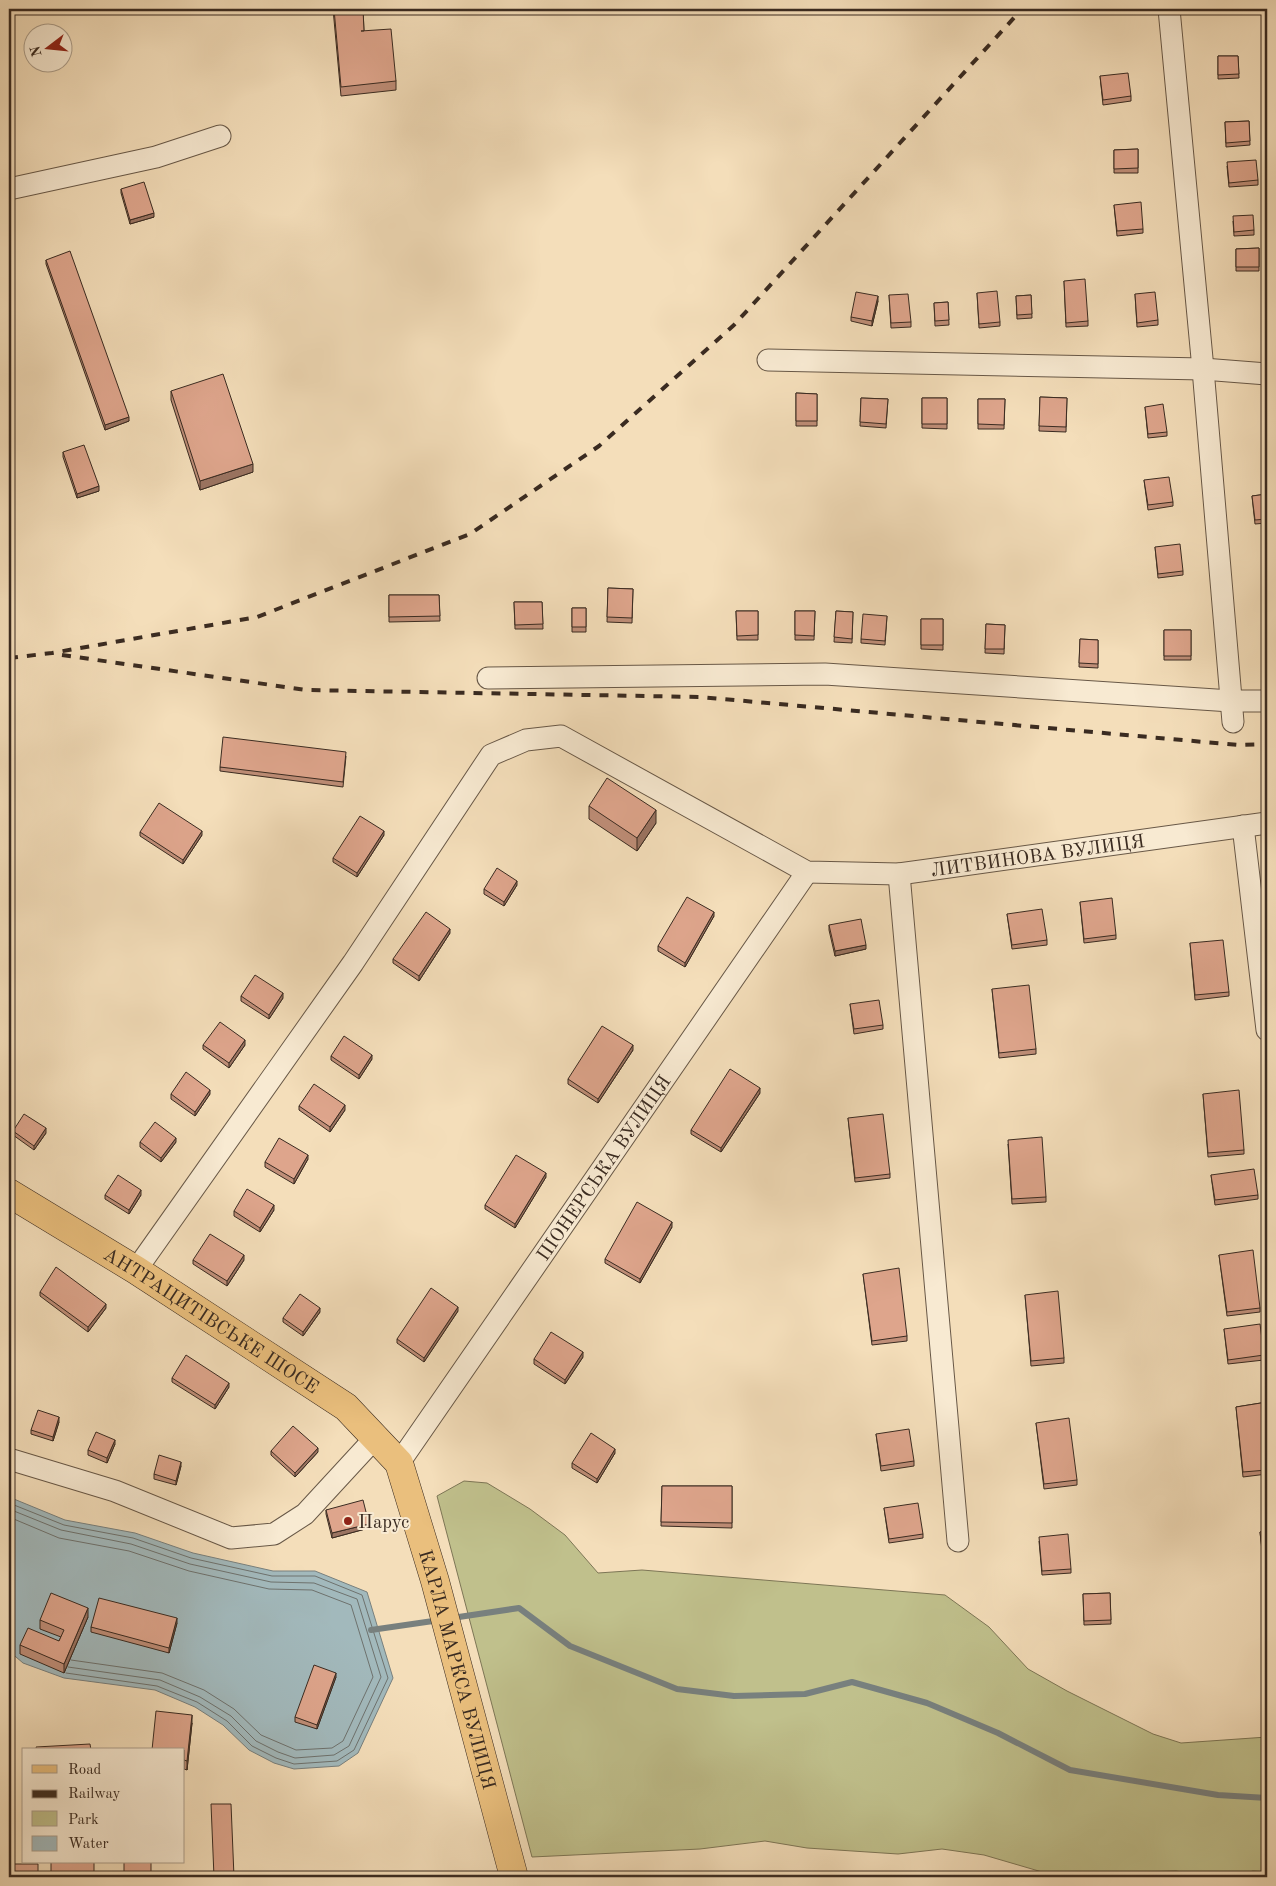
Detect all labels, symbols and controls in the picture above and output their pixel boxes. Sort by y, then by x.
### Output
north arrow [22,22,72,72]
text: N [28,44,45,58]
street label: ЛИТВИНОВА ВУЛИЦЯ [930,833,1146,881]
street label: ПІОНЕРСЬКА ВУЛИЦЯ [535,1073,675,1265]
street label: АНТРАЦИТІВСЬКЕ ШОСЕ [99,1246,321,1398]
place label: Парус [358,1514,409,1533]
marker: Парус [342,1515,354,1527]
street label: КАРЛА МАРКСА ВУЛИЦЯ [414,1548,497,1792]
legend [22,1748,185,1864]
text: Road [68,1763,102,1778]
text: Railway [68,1787,121,1802]
text: Park [68,1813,99,1828]
text: Water [68,1837,109,1852]

